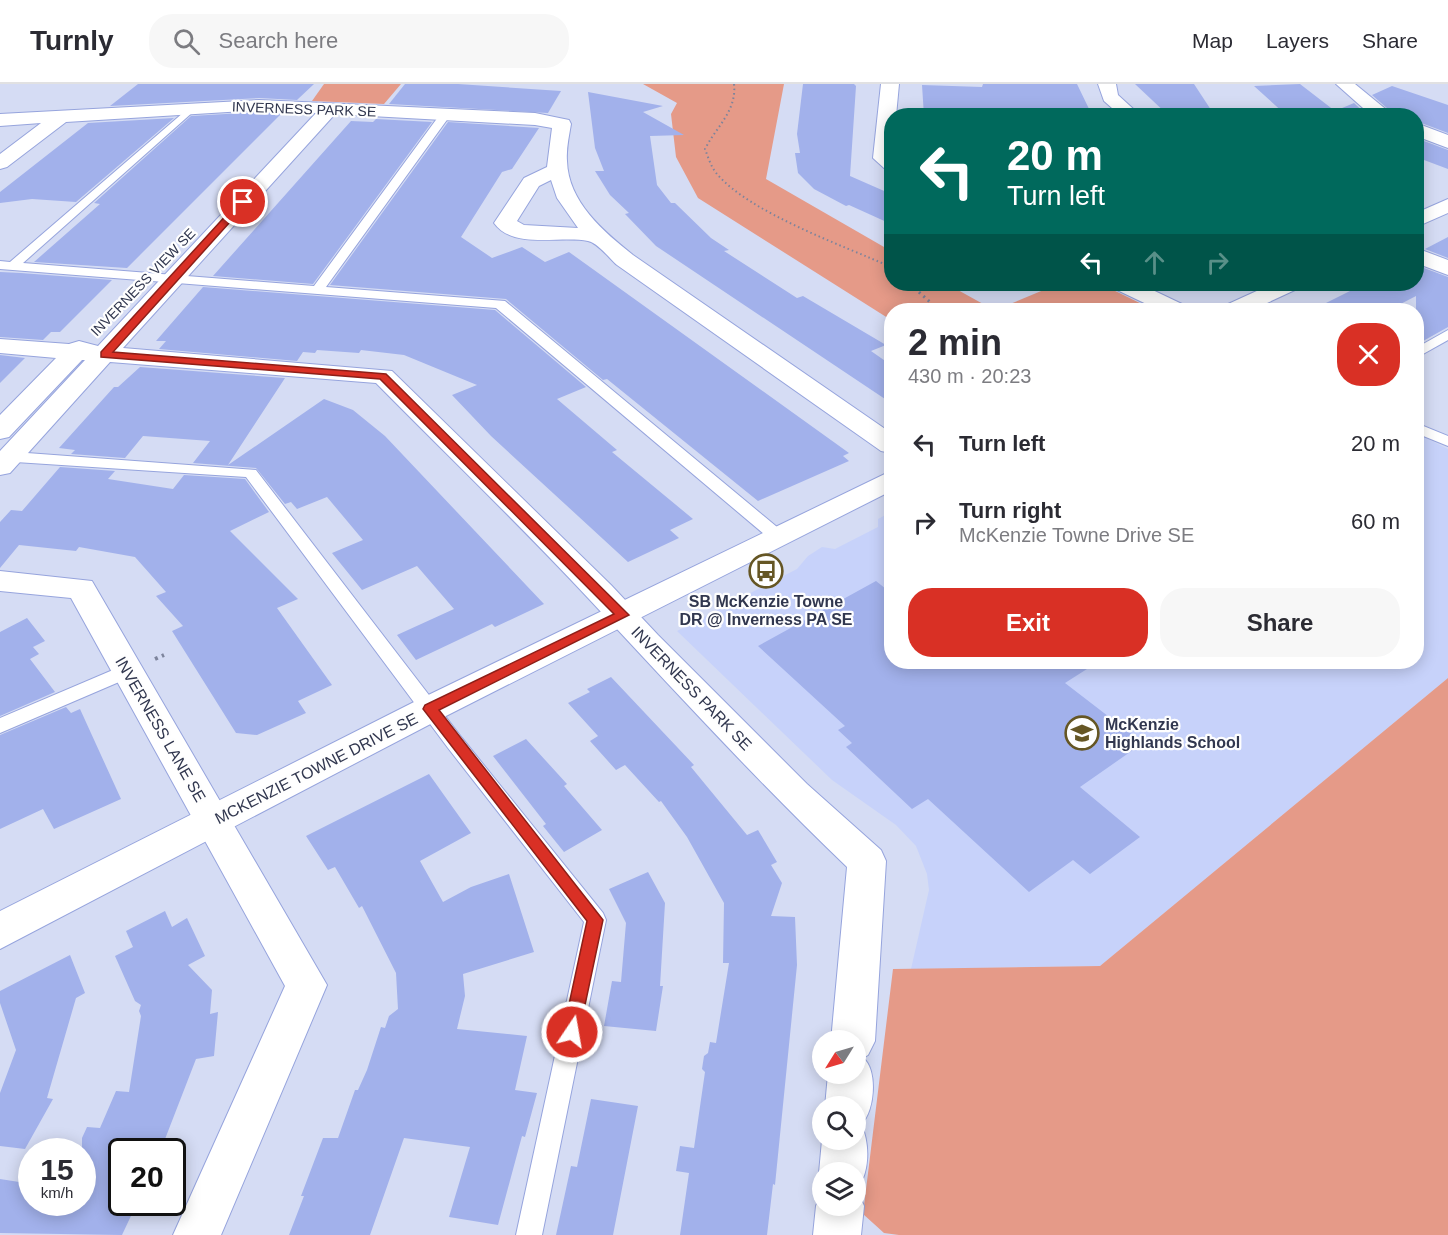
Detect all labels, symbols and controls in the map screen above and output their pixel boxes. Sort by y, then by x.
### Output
search box [149,14,569,68]
text: Turnly [30,25,113,56]
icon: search [170,25,203,58]
text: Search here [218,28,338,53]
text: Map [1192,29,1233,52]
text: Layers [1266,29,1329,52]
text: Share [1362,29,1418,52]
street label: INVERNESS PARK SE [232,98,376,120]
icon: left [908,132,986,210]
text: 20 m [1007,132,1103,179]
pin [217,176,268,227]
text: Turn left [1007,181,1105,211]
icon: arrive [226,185,259,218]
street label: INVERNESS VIEW SE [88,225,198,339]
icon: left [1075,246,1108,279]
icon: ahead [1138,246,1171,279]
icon: right [1201,246,1234,279]
text: 2 min [908,322,1002,363]
button: close [1337,323,1400,386]
text: 430 m · 20:23 [908,365,1031,387]
icon: left [908,428,941,461]
text: Turn left [959,431,1045,456]
text: 20 m [1351,431,1400,456]
text: Turn right [959,498,1061,523]
icon: right [908,506,941,539]
text: 60 m [1351,509,1400,534]
text: McKenzie Towne Drive SE [959,524,1194,546]
bus stop icon: SB McKenzie Towne DR @ Inverness PA SE [748,553,784,589]
button: Exit [908,588,1148,657]
button: Share [1160,588,1400,657]
place label: SB McKenzie Towne DR @ Inverness PA SE [680,593,853,628]
street label: INVERNESS PARK SE [628,623,755,754]
street label: INVERNESS LANE SE [112,654,209,805]
street label: MCKENZIE TOWNE DRIVE SE [212,710,420,827]
school or university icon: McKenzie Highlands School [1064,715,1100,751]
place label: McKenzie Highlands School [1105,716,1240,751]
position arrow [540,1000,604,1064]
north arrow [812,1030,866,1084]
map controls [812,1030,866,1216]
button: search [812,1096,866,1150]
speed limit sign: 20 [108,1138,186,1216]
text: 15 [40,1153,74,1186]
button: layers [812,1162,866,1216]
text: km/h [41,1184,73,1201]

